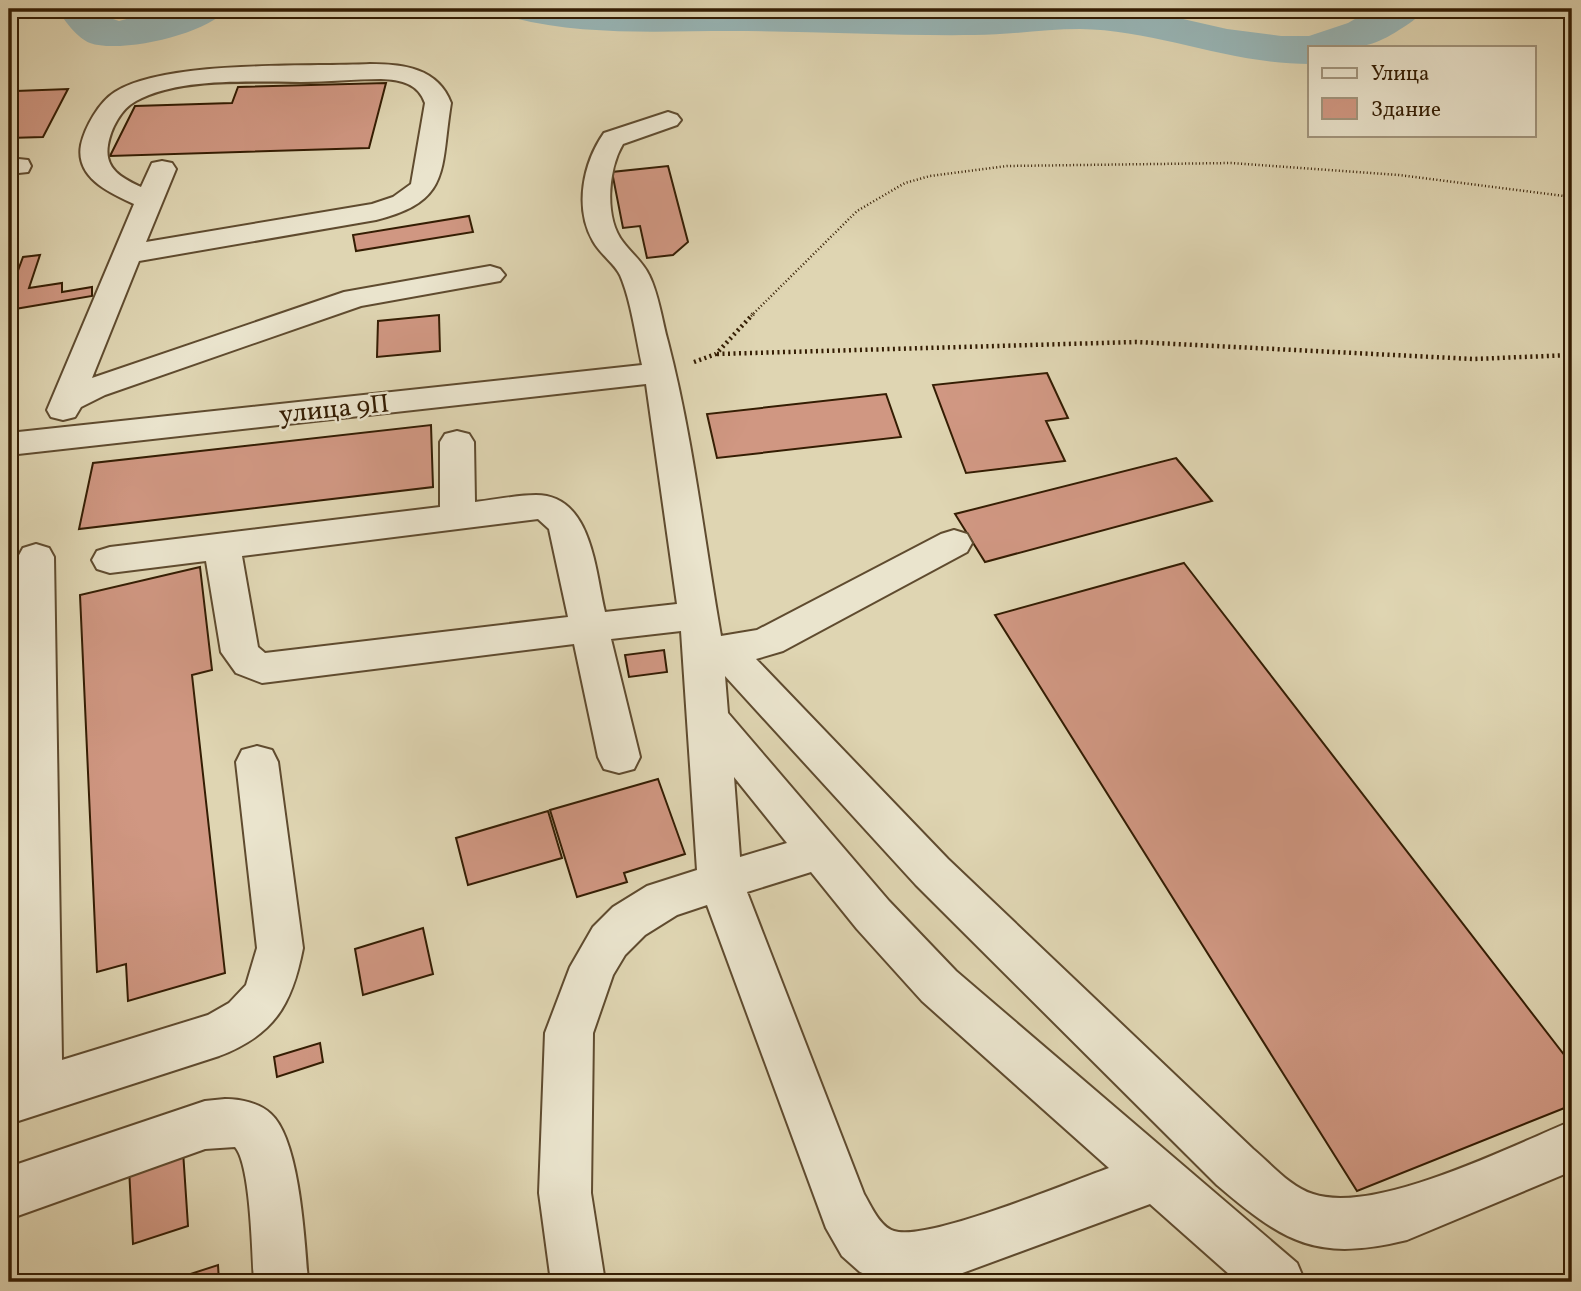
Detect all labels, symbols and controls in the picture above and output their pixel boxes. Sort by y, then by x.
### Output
legend [1308,46,1536,136]
text: Улица [1371,60,1429,89]
text: Здание [1371,96,1441,125]
street label: улица 9П [277,386,391,434]

